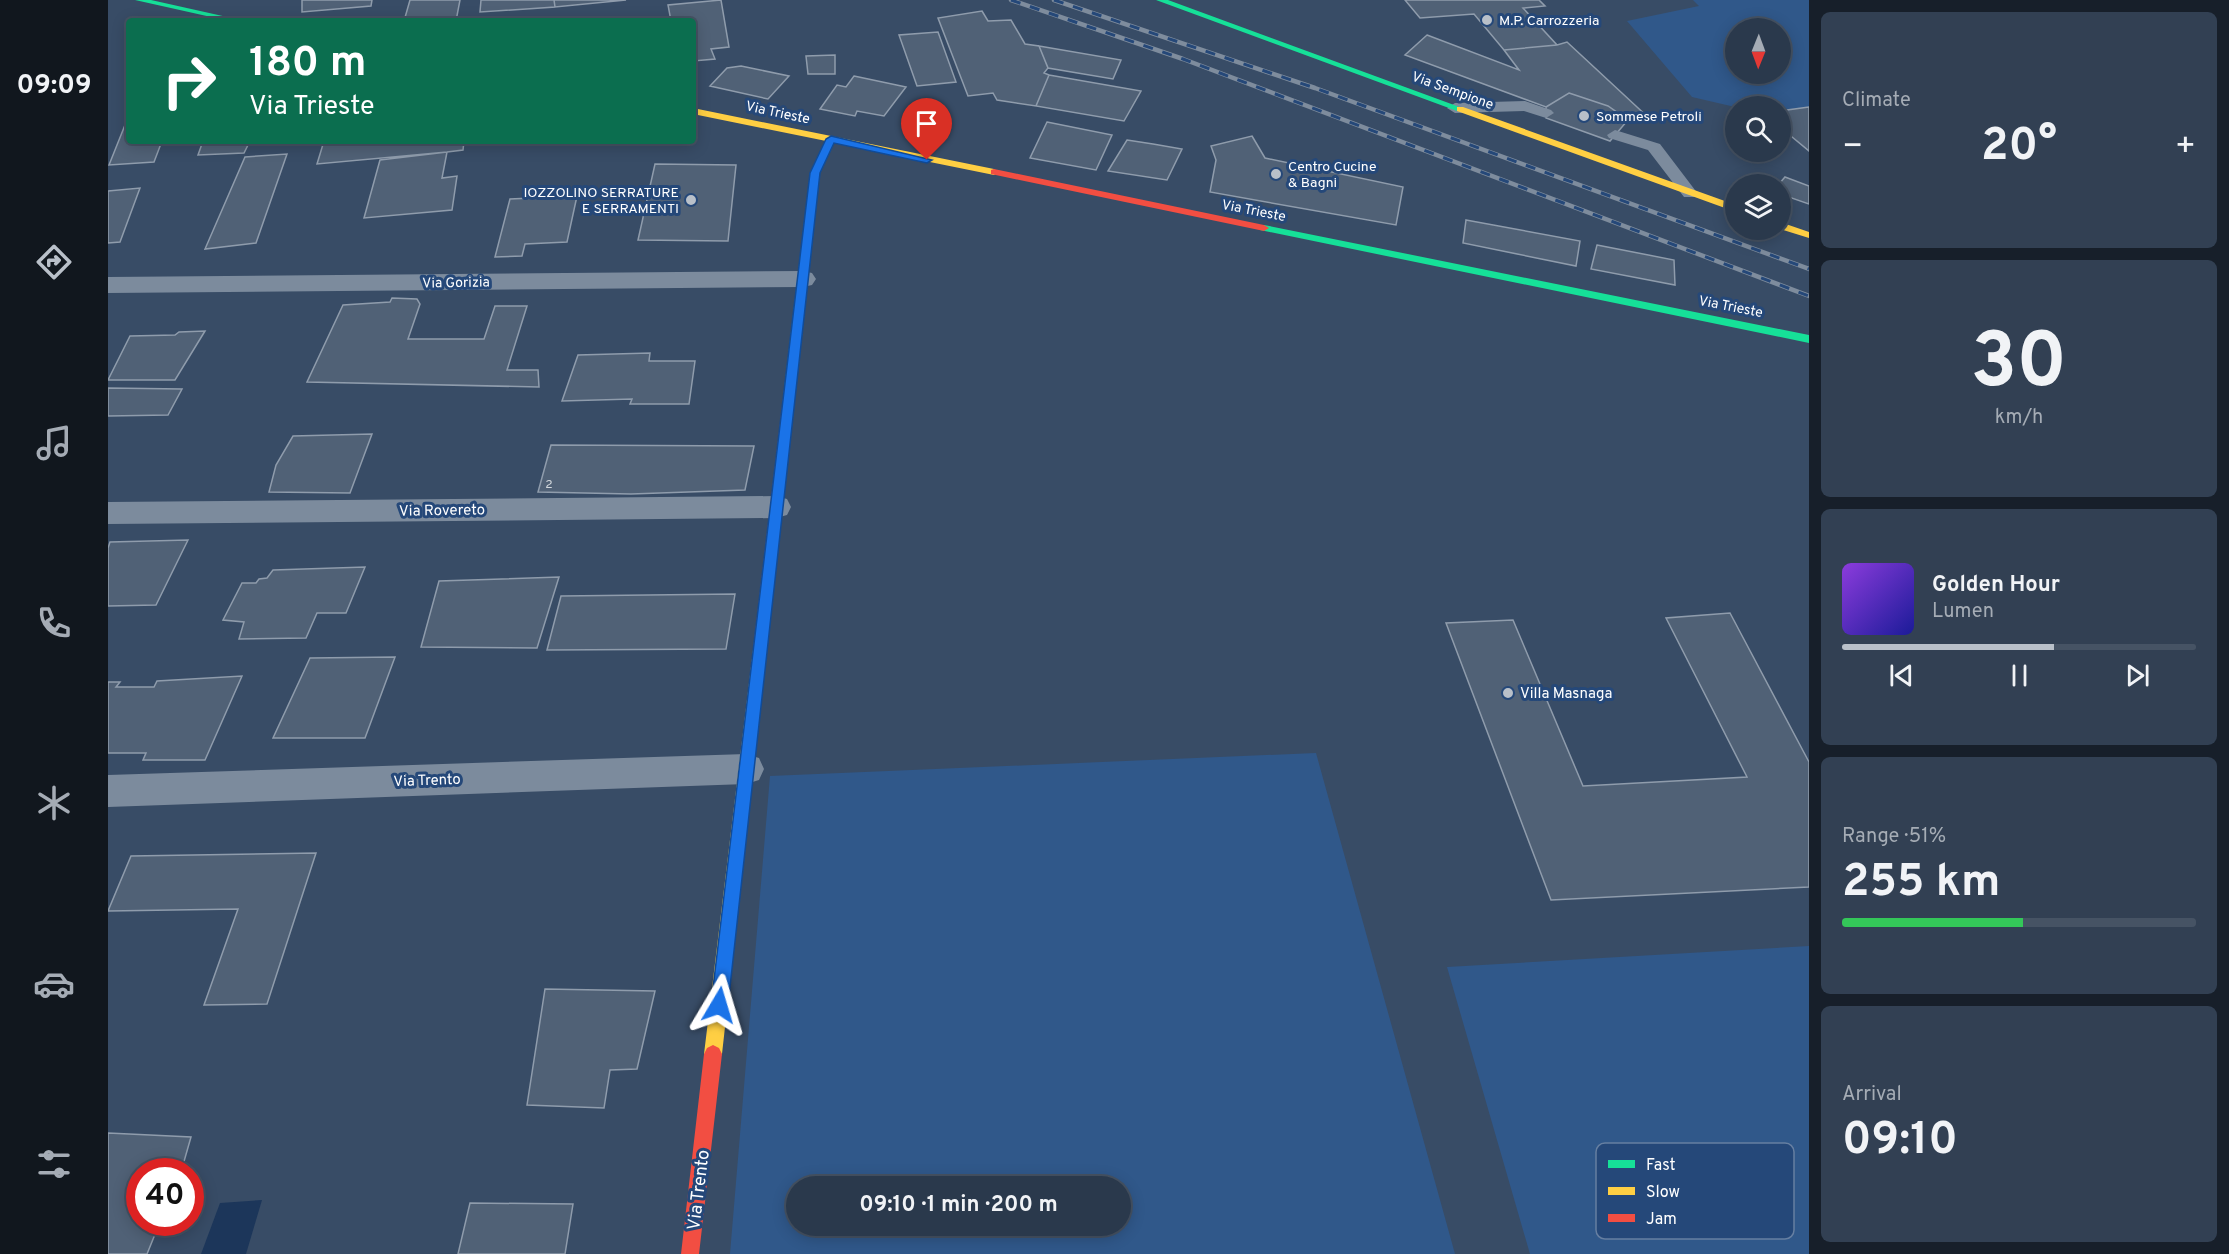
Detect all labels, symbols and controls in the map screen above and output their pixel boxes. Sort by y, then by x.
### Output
marker: M.P. Carrozzeria [1480,13,1494,27]
place label: M.P. Carrozzeria [1499,13,1599,30]
north arrow [1725,18,1791,84]
map controls [1725,18,1791,240]
text: 180 m [249,38,366,91]
icon: right [150,42,228,120]
text: 09:09 [16,69,92,103]
street label: Via Sempione [1409,69,1496,114]
text: Climate [1842,88,1911,114]
text: Via Trieste [249,90,375,124]
button: search [1725,96,1791,162]
street label: Via Trieste [744,98,811,129]
pin [901,98,952,160]
icon: arrive [910,107,943,140]
marker: Sommese Petroli [1577,109,1591,123]
place label: Sommese Petroli [1596,109,1702,126]
text: 20° [1981,119,2057,176]
text: − [1842,127,1863,169]
text: + [2175,127,2196,169]
place label: Centro Cucine & Bagni [1288,159,1376,192]
marker: Centro Cucine & Bagni [1269,167,1283,181]
button: layers [1725,174,1791,240]
place label: IOZZOLINO SERRATURE E SERRAMENTI [523,185,679,218]
marker: IOZZOLINO SERRATURE E SERRAMENTI [684,193,698,207]
street label: Via Trieste [1220,197,1287,226]
icon: directions [33,241,75,283]
street label: Via Gorizia [422,274,490,293]
street label: Via Trieste [1697,293,1764,322]
text: 30 [1971,316,2067,415]
text: km/h [1995,405,2043,431]
icon: music [33,422,75,464]
house number: 2 [545,477,553,493]
street label: Via Rovereto [399,501,485,522]
text: Golden Hour [1932,572,2060,599]
text: Lumen [1932,599,1994,625]
icon: phone [33,602,75,644]
icon: previous [1885,659,1918,692]
icon: pause [2003,659,2036,692]
icon: next [2121,659,2154,692]
place label: Villa Masnaga [1520,685,1612,704]
marker: Villa Masnaga [1501,686,1515,700]
street label: Via Trento [393,771,461,792]
icon: climate [33,782,75,824]
text: Range · 51% [1842,824,1946,850]
text: 255 km [1842,855,2000,912]
icon: car [33,963,75,1005]
position arrow [687,973,751,1037]
text: Arrival [1842,1082,1902,1108]
text: 09:10 [1842,1113,1958,1170]
icon: filters [33,1143,75,1185]
legend [1596,1143,1794,1239]
street label: Via Trento [683,1149,716,1232]
text: Fast [1646,1156,1676,1176]
speed limit sign: 40 [126,1158,204,1236]
text: Slow [1646,1183,1680,1203]
text: 09:10 · 1 min · 200 m [859,1192,1058,1219]
text: Jam [1646,1210,1677,1230]

